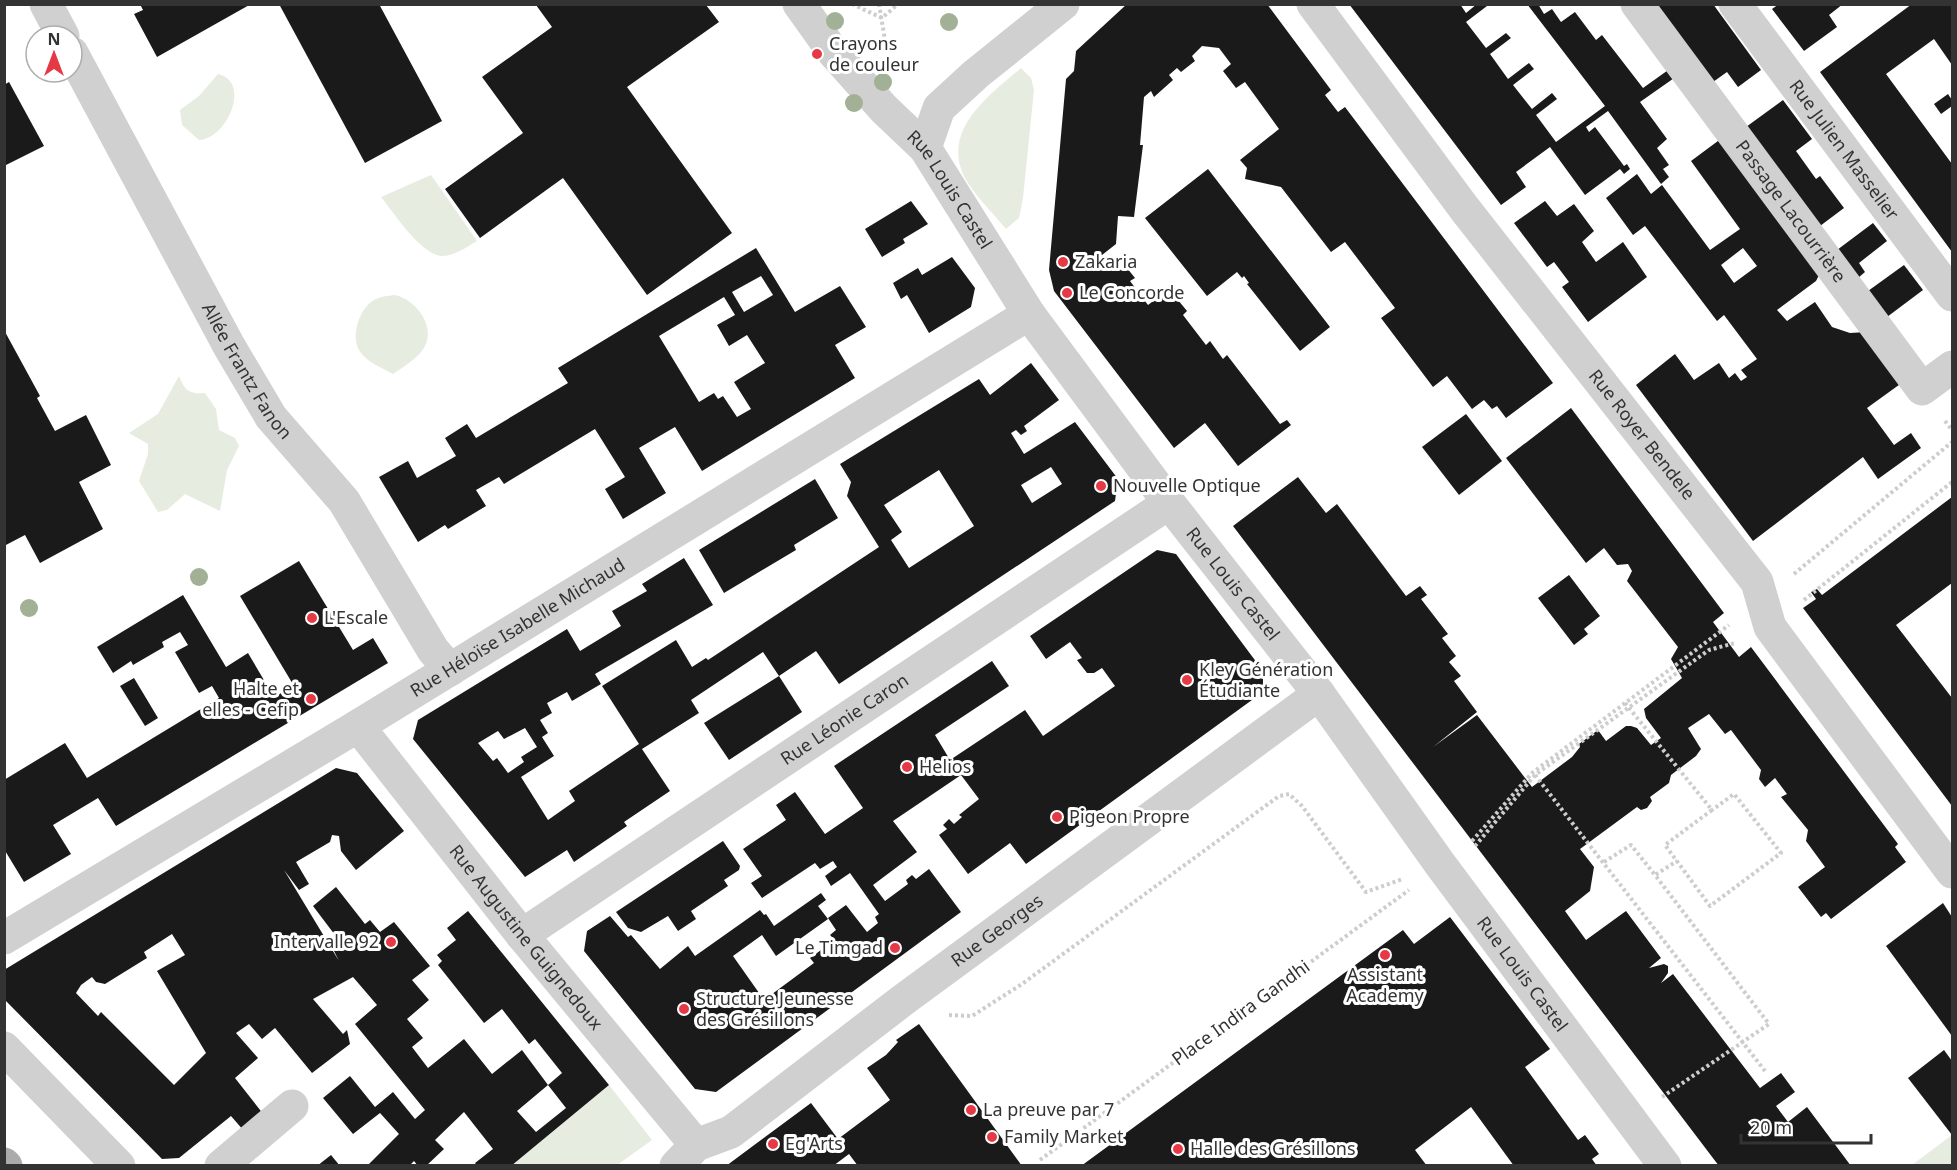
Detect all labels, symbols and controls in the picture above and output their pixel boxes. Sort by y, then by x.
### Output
north arrow [24,24,84,84]
text: N [47,28,61,50]
place label: Crayons de couleur [829,31,919,76]
marker: Crayons de couleur [810,47,824,61]
street label: Rue Julien Masselier [1784,74,1905,225]
street label: Rue Louis Castel [902,124,998,253]
street label: Passage Lacourrière [1731,135,1852,287]
place label: Zakaria [1075,249,1137,273]
marker: Zakaria [1056,255,1070,269]
place label: Le Concorde [1079,280,1184,304]
marker: Le Concorde [1060,286,1074,300]
street label: Allée Frantz Fanon [197,298,298,444]
street label: Rue Royer Bendele [1584,364,1701,504]
place label: Nouvelle Optique [1113,473,1261,497]
marker: Nouvelle Optique [1094,479,1108,493]
street label: Rue Louis Castel [1181,522,1285,645]
street label: Rue Héloïse Isabelle Michaud [405,552,629,702]
place label: L'Escale [324,605,388,629]
marker: L'Escale [305,611,319,625]
place label: Kley Génération Étudiante [1199,657,1333,702]
street label: Rue Léonie Caron [776,667,913,770]
marker: Kley Génération Étudiante [1180,673,1194,687]
place label: Halte et elles - Cefip [202,676,299,721]
marker: Halte et elles - Cefip [304,692,318,706]
place label: Helios [919,754,971,778]
marker: Helios [900,760,914,774]
place label: Pigeon Propre [1069,804,1190,828]
marker: Pigeon Propre [1050,810,1064,824]
street label: Rue Augustine Guignedoux [445,839,609,1035]
street label: Rue Georges [946,888,1047,972]
street label: Rue Louis Castel [1472,911,1574,1036]
place label: Intervalle 92 [274,929,379,953]
marker: Intervalle 92 [384,935,398,949]
place label: Le Timgad [795,935,883,959]
marker: Le Timgad [888,941,902,955]
marker: Assistant Academy [1378,948,1392,962]
street label: Place Indira Gandhi [1167,954,1314,1070]
place label: Assistant Academy [1346,962,1425,1007]
place label: Structure Jeunesse des Grésillons [696,986,854,1031]
marker: Structure Jeunesse des Grésillons [677,1002,691,1016]
place label: La preuve par 7 [983,1097,1114,1121]
marker: La preuve par 7 [964,1103,978,1117]
scale bar [1741,1107,1872,1145]
text: 20 m [1750,1115,1792,1139]
place label: Family Market [1004,1124,1124,1148]
marker: Family Market [985,1130,999,1144]
place label: Eg'Arts [785,1131,843,1155]
place label: Halle des Grésillons [1190,1136,1356,1160]
marker: Eg'Arts [766,1137,780,1151]
marker: Halle des Grésillons [1171,1142,1185,1156]

